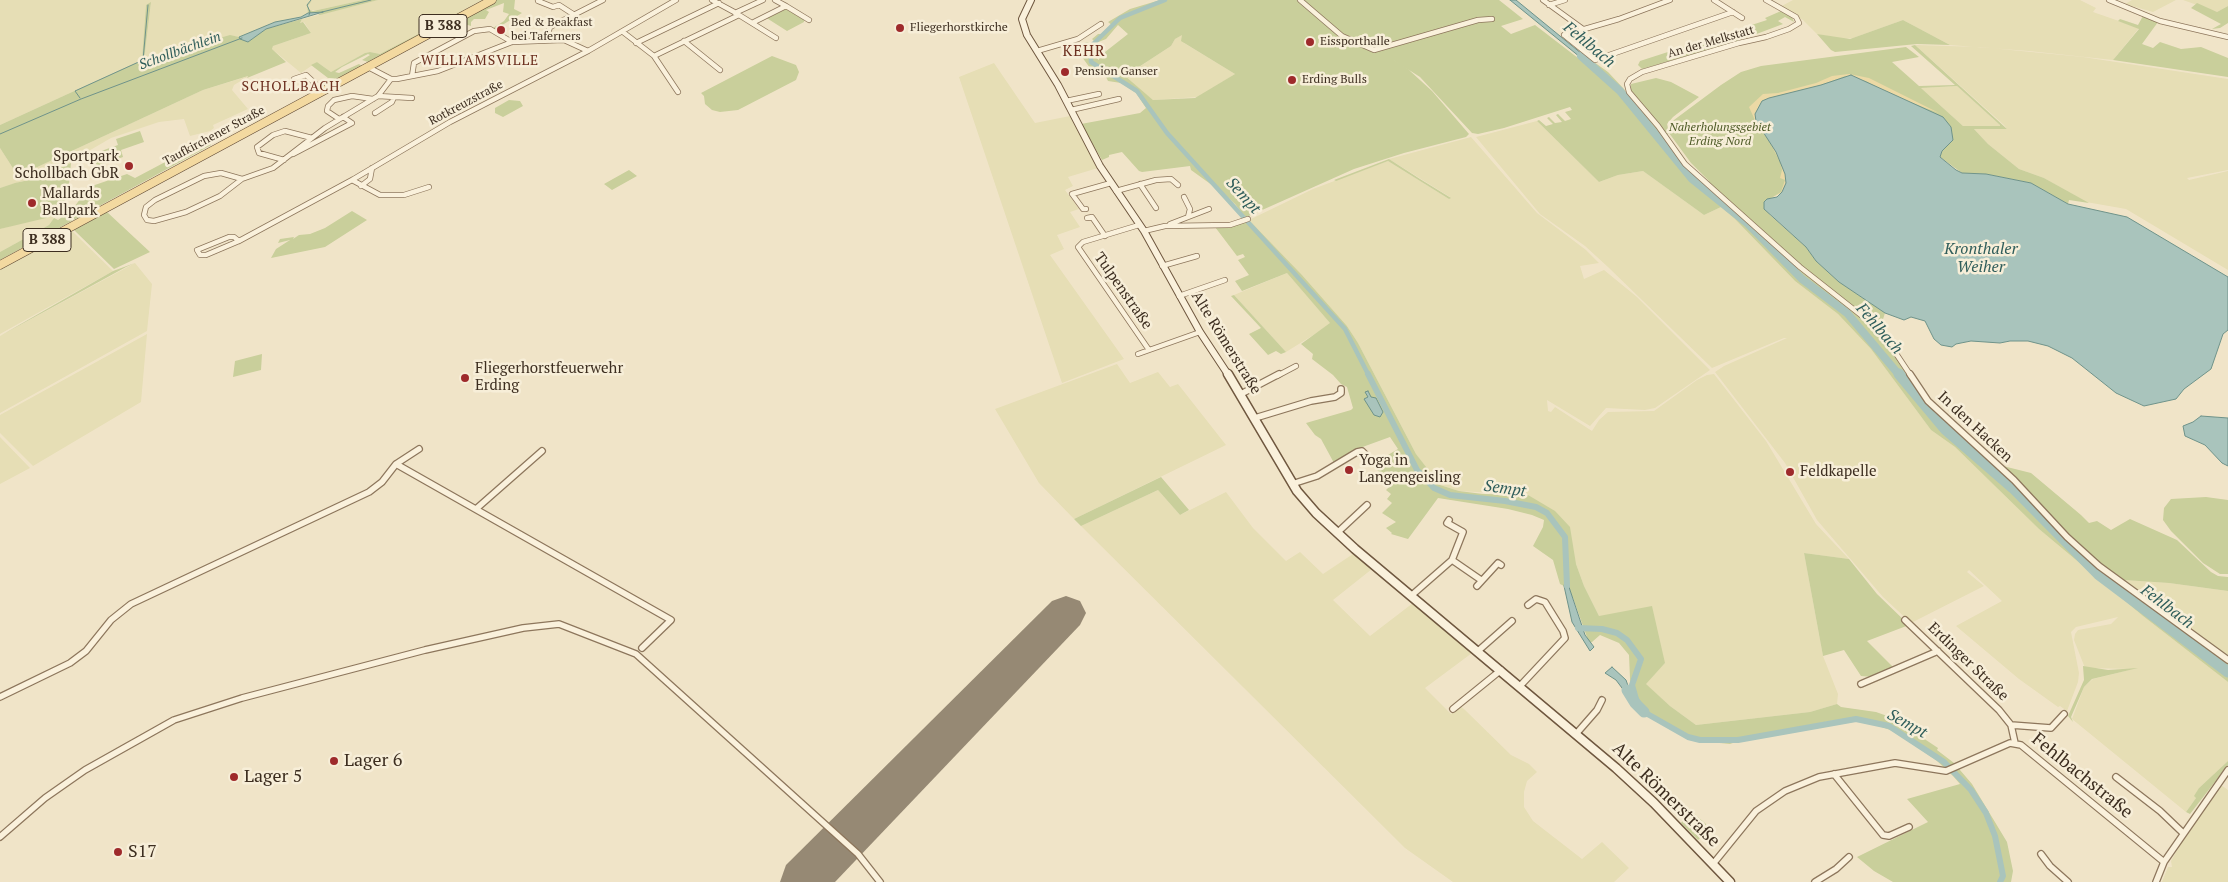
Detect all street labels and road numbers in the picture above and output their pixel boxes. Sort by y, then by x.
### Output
road number: B 388 [419,15,467,38]
street label: An der Melkstatt [1666,23,1756,61]
street label: Rotkreuzstraße [426,77,506,129]
street label: Taufkirchener Straße [161,103,267,169]
road number: B 388 [23,228,71,252]
street label: Tulpenstraße [1090,249,1156,333]
street label: Alte Römerstraße [1187,288,1265,398]
street label: In den Hacken [1934,388,2016,466]
street label: Erdinger Straße [1924,619,2012,705]
street label: Fehlbachstraße [2027,729,2137,823]
street label: Alte Römerstraße [1608,738,1724,852]

